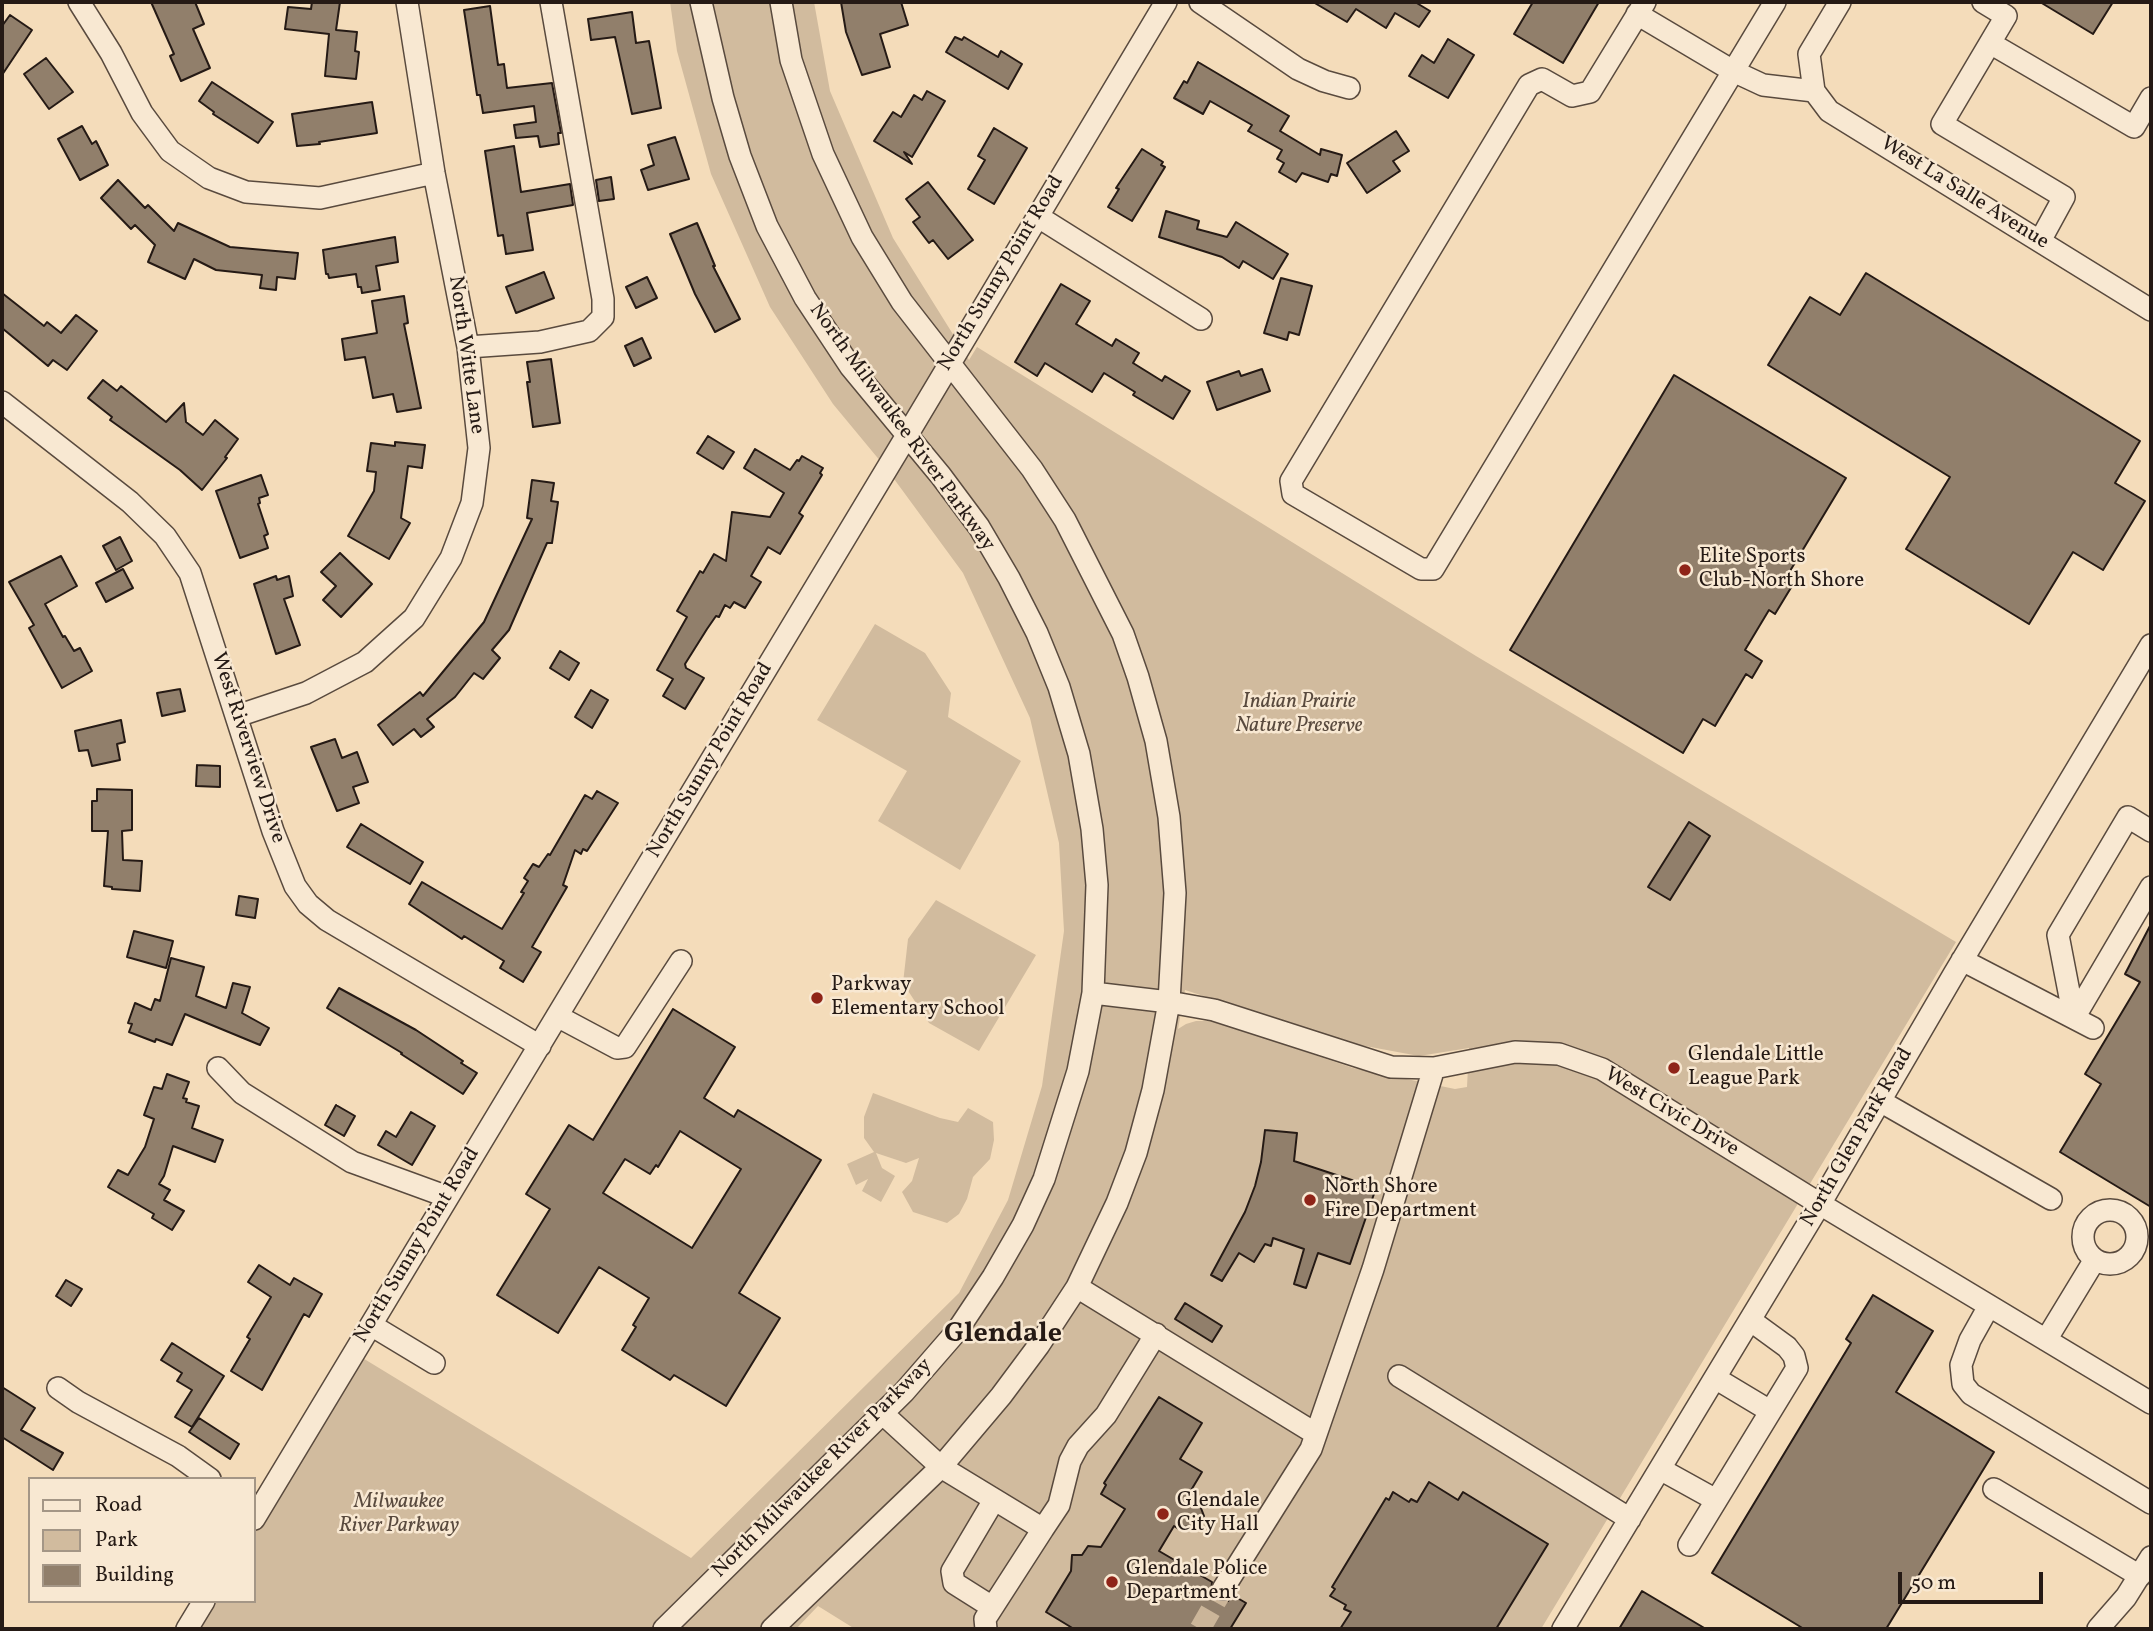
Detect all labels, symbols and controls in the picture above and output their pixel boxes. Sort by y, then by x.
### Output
street label: West La Salle Avenue [1875,132,2053,256]
street label: North Sunny Point Road [934,172,1070,376]
street label: North Witte Lane [441,274,489,436]
street label: North Milwaukee River Parkway [803,299,999,557]
place label: Elite Sports Club-North Shore [1699,545,1864,595]
marker: Elite Sports Club-North Shore [1677,562,1693,578]
street label: West Riverview Drive [204,649,290,847]
street label: North Sunny Point Road [643,659,779,863]
park label: Indian Prairie Nature Preserve [1236,690,1362,740]
place label: Parkway Elementary School [831,973,1005,1023]
marker: Parkway Elementary School [809,990,825,1006]
place label: Glendale Little League Park [1688,1043,1824,1093]
street label: North Glen Park Road [1796,1044,1920,1232]
marker: Glendale Little League Park [1666,1060,1682,1076]
street label: West Civic Drive [1599,1063,1743,1163]
street label: North Sunny Point Road [350,1144,486,1348]
place label: North Shore Fire Department [1324,1175,1477,1225]
marker: North Shore Fire Department [1302,1192,1318,1208]
district label: Glendale [944,1319,1062,1353]
street label: North Milwaukee River Parkway [708,1354,938,1584]
legend [28,1477,256,1603]
place label: Glendale City Hall [1177,1489,1260,1539]
park label: Milwaukee River Parkway [339,1490,459,1540]
text: Road [95,1491,142,1520]
marker: Glendale City Hall [1155,1506,1171,1522]
text: Park [95,1526,138,1555]
place label: Glendale Police Department [1126,1557,1268,1607]
scale bar [1901,1558,2046,1602]
text: Building [95,1561,174,1590]
text: 50 m [1911,1569,1956,1598]
marker: Glendale Police Department [1104,1574,1120,1590]

